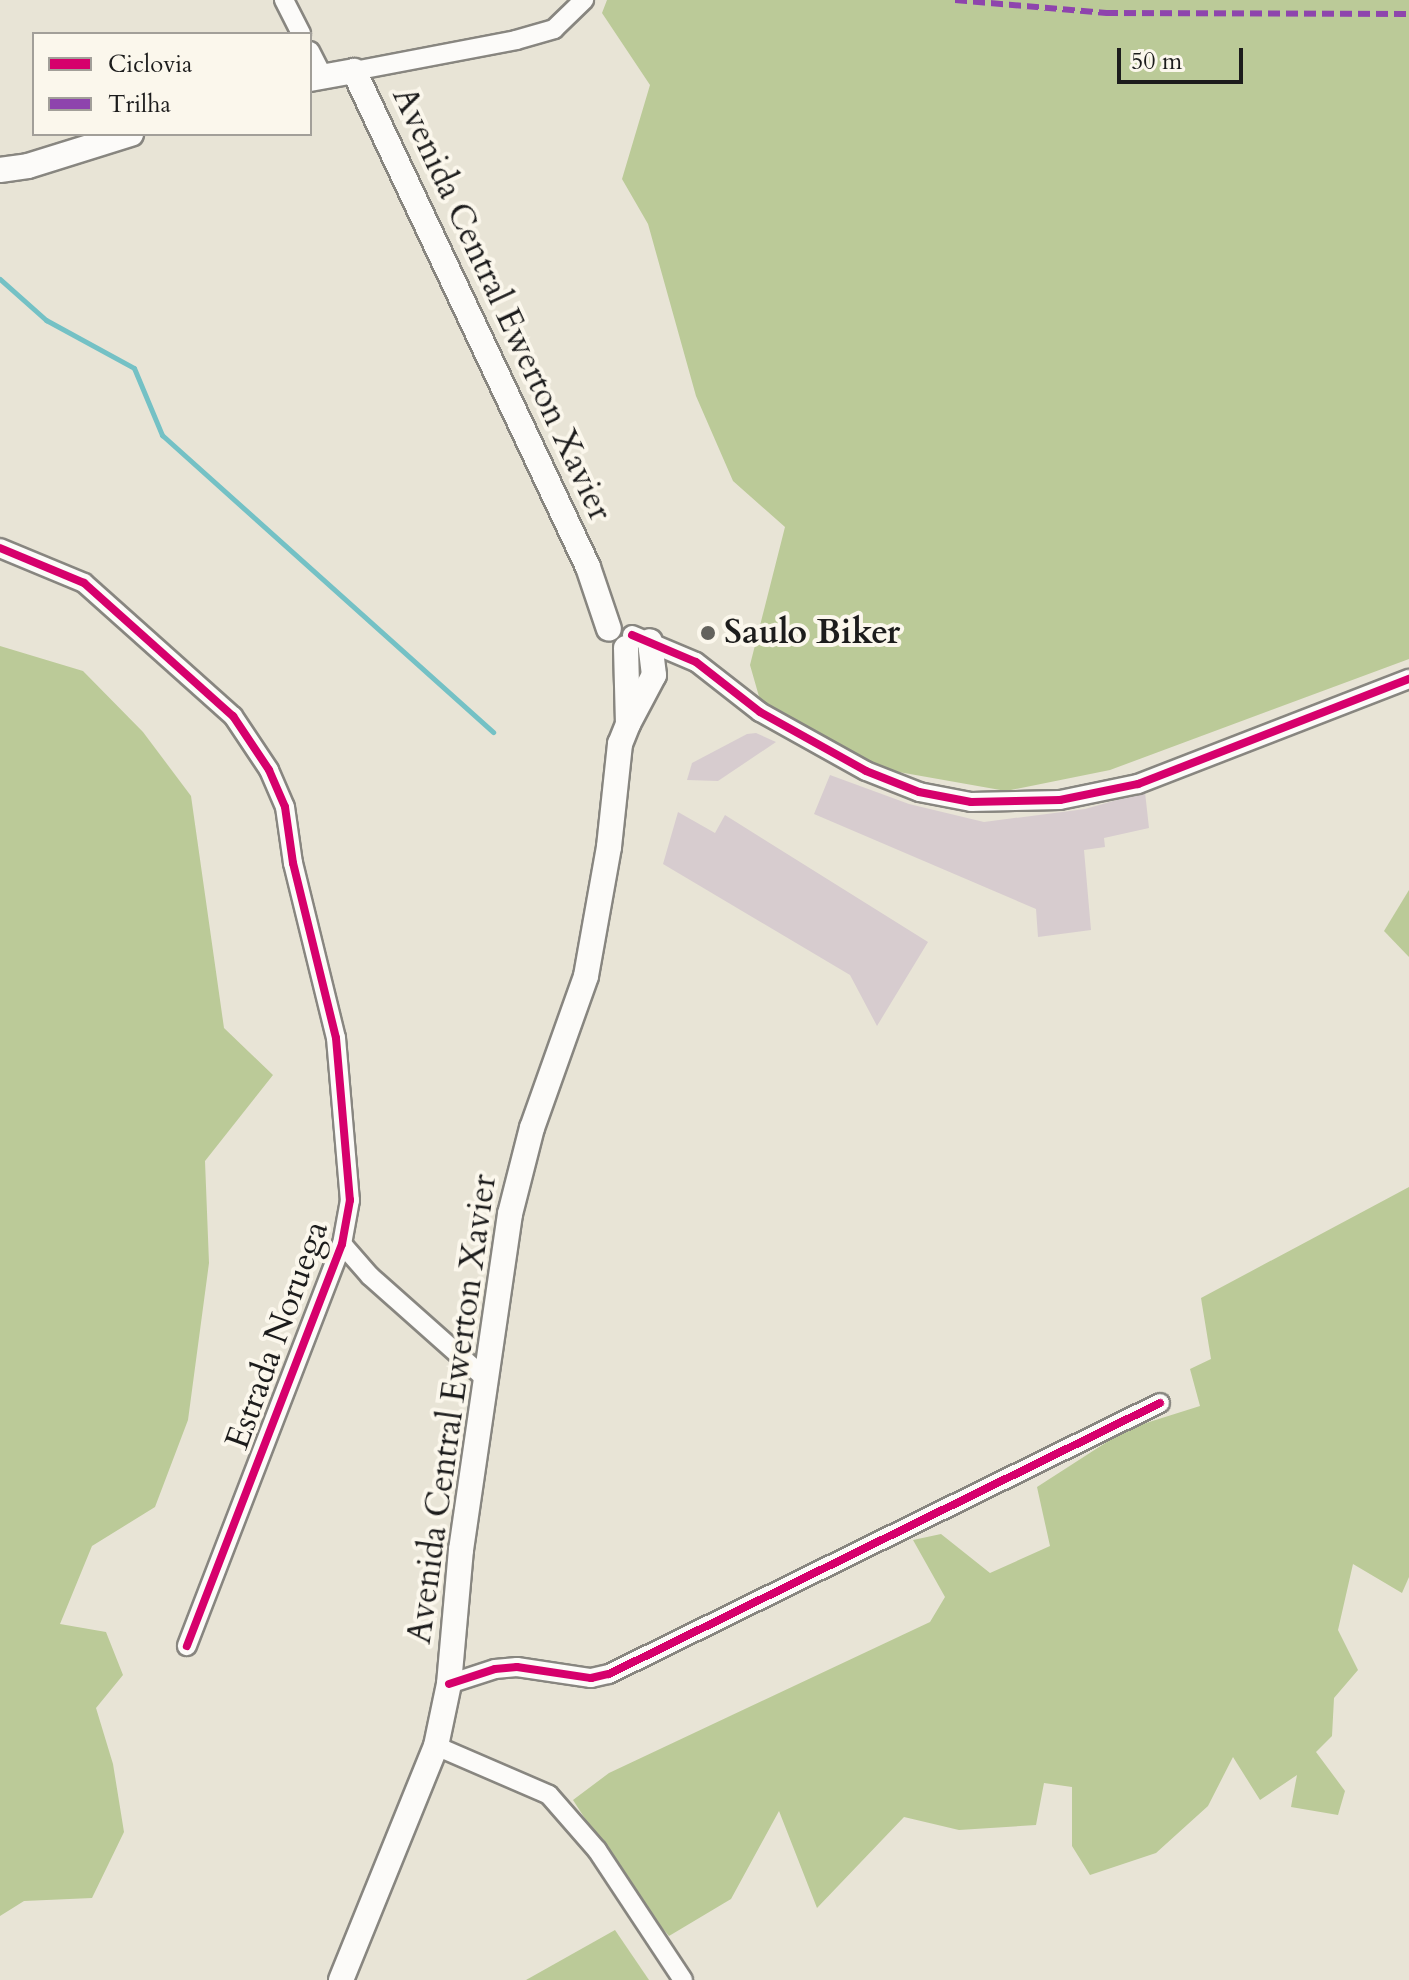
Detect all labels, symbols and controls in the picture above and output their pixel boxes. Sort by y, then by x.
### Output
legend [32,32,312,136]
scale bar [1121,32,1247,82]
text: 50 m [1131,45,1182,78]
text: Ciclovia [108,48,192,81]
street label: Avenida Central Ewerton Xavier [383,81,621,527]
text: Trilha [108,88,171,121]
place label: Saulo Biker [724,613,900,653]
marker: Saulo Biker [699,624,717,642]
street label: Avenida Central Ewerton Xavier [399,1172,505,1646]
street label: Estrada Noruega [217,1215,337,1455]

